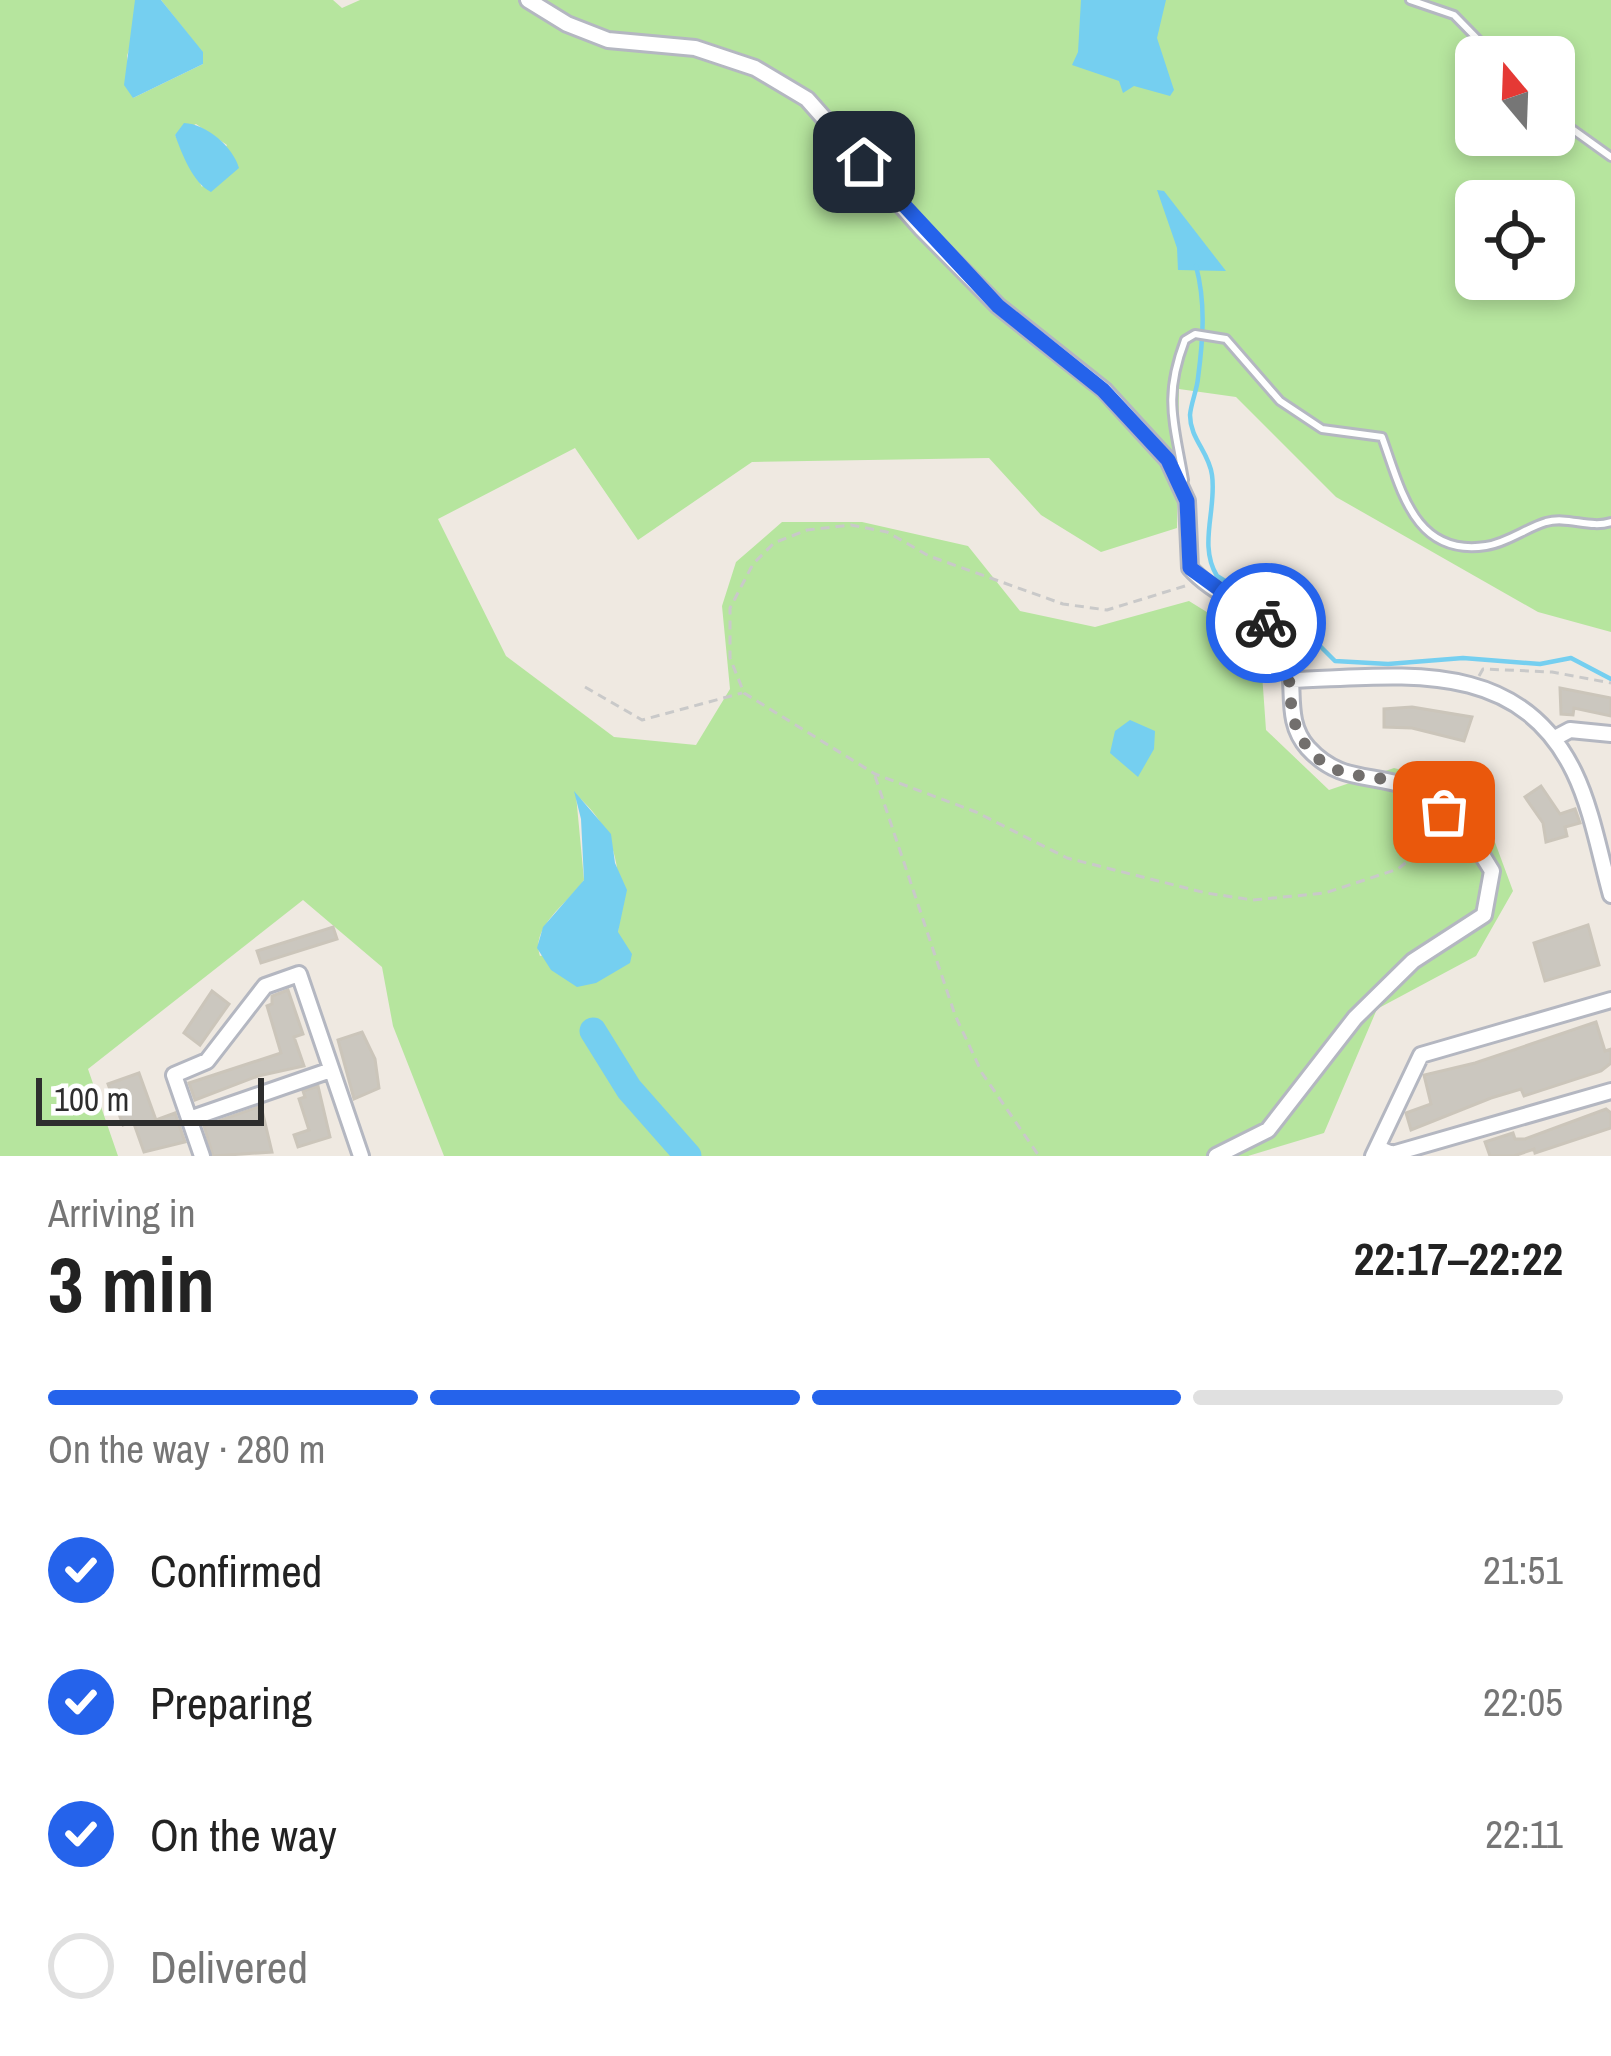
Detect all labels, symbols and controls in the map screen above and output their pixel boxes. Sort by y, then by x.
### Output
north arrow [1455,36,1575,156]
map controls [1455,36,1575,300]
pin [813,111,915,213]
icon: home [831,129,897,195]
button: locate [1455,180,1575,300]
courier [1206,563,1326,683]
icon: bike [1233,590,1299,656]
pin [1393,761,1495,863]
icon: bag [1411,779,1477,845]
scale bar [36,1072,264,1125]
text: 100 m [54,1077,129,1121]
text: Arriving in [48,1187,196,1239]
text: 22:17–22:22 [1354,1228,1563,1289]
text: 3 min [48,1231,215,1336]
text: On the way · 280 m [48,1423,325,1475]
icon: check [48,1537,114,1603]
text: Confirmed [150,1540,322,1601]
text: 21:51 [1483,1544,1563,1596]
icon: check [48,1669,114,1735]
text: Preparing [150,1672,312,1733]
text: 22:05 [1483,1676,1563,1728]
icon: check [48,1801,114,1867]
text: On the way [150,1804,337,1865]
text: 22:11 [1485,1808,1563,1860]
text: Delivered [150,1936,308,1997]

